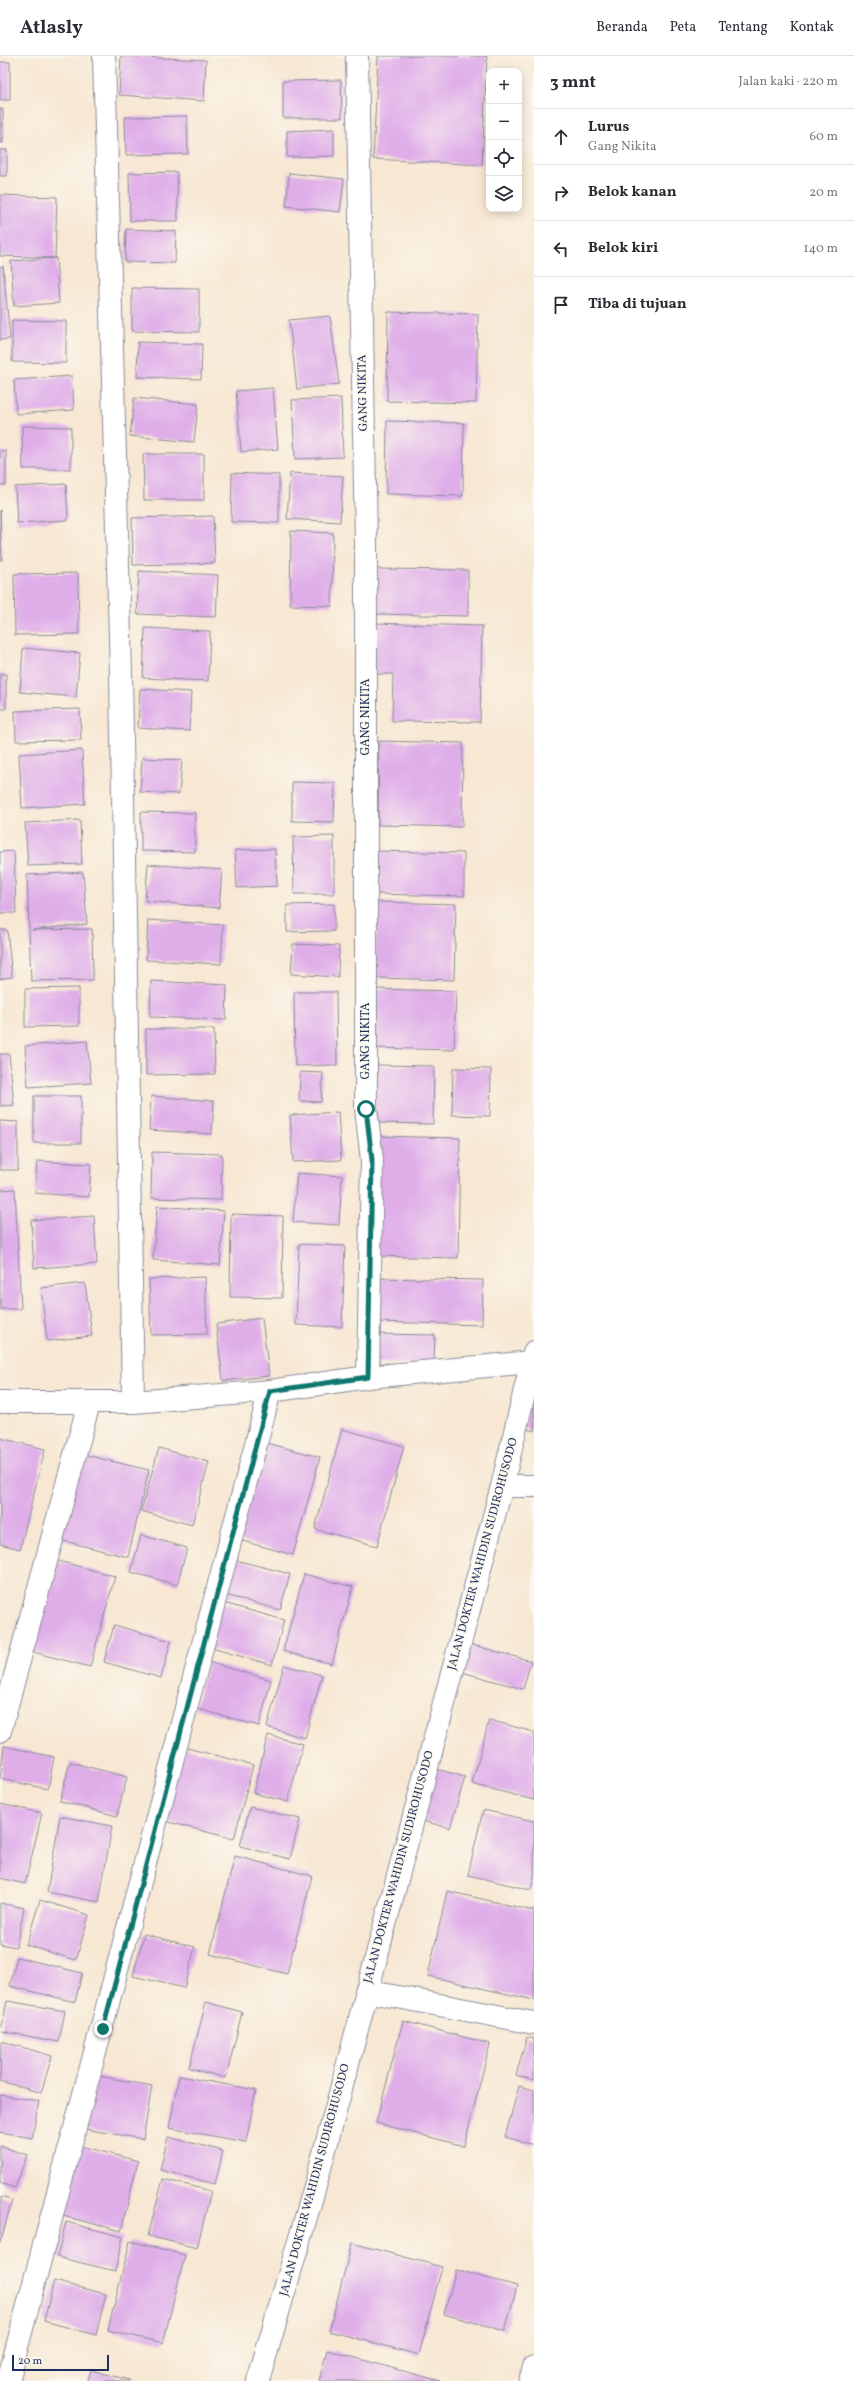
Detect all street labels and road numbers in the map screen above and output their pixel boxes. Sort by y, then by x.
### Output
street label: GANG NIKITA [354,354,372,432]
street label: GANG NIKITA [358,678,374,755]
street label: GANG NIKITA [358,1002,374,1079]
street label: JALAN DOKTER WAHIDIN SUDIROHUSODO [444,1436,522,1672]
street label: JALAN DOKTER WAHIDIN SUDIROHUSODO [360,1749,438,1985]
street label: JALAN DOKTER WAHIDIN SUDIROHUSODO [276,2062,354,2298]

